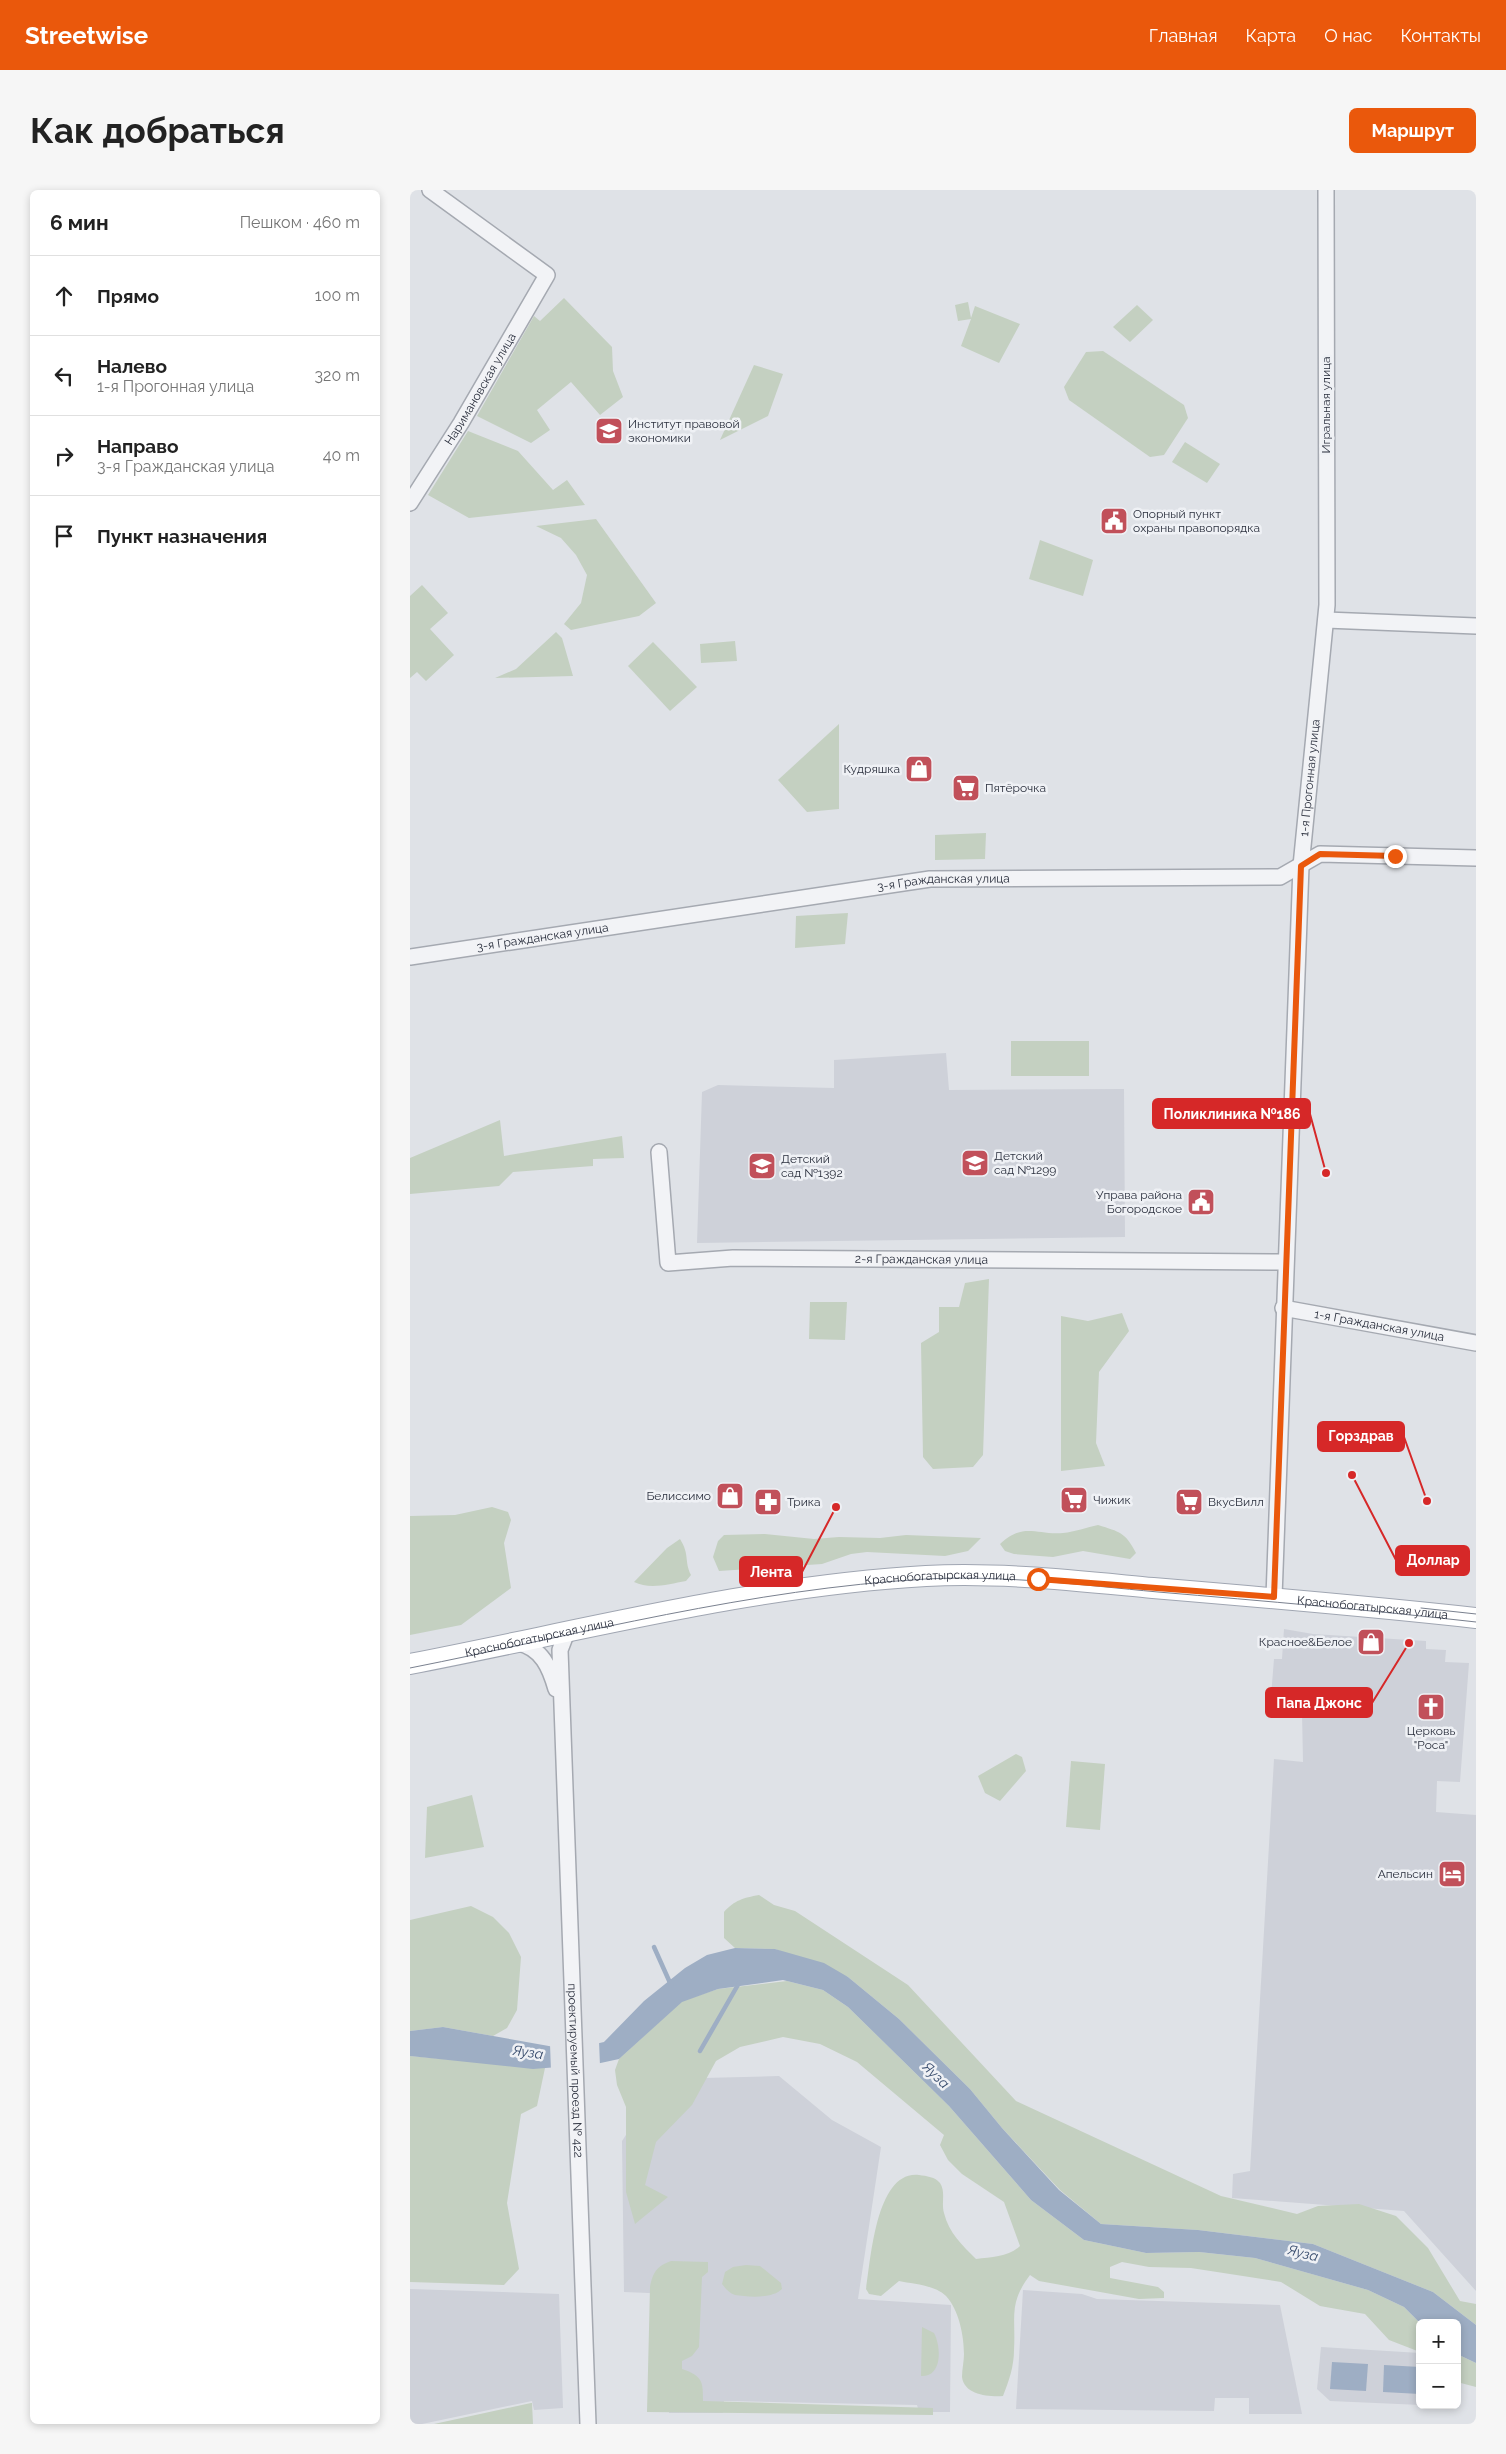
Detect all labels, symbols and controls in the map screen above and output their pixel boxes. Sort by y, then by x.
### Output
text: Streetwise [25,21,148,50]
text: Главная [1149,25,1217,46]
text: Карта [1245,25,1296,46]
text: О нас [1324,25,1372,46]
text: Контакты [1400,25,1481,46]
button: Маршрут [1349,108,1476,153]
text: Как добраться [30,110,285,151]
text: 6 мин [50,210,109,235]
text: Пешком · 460 m [240,213,360,232]
icon: ahead [50,282,78,310]
text: Прямо [97,285,159,307]
text: 100 m [315,286,360,305]
street label: Наримановская улица [442,330,519,448]
text: Налево [97,355,167,377]
street label: Игральная улица [1319,356,1333,454]
icon: left [50,362,78,390]
text: 320 m [315,366,360,385]
text: 1-я Прогонная улица [97,377,254,396]
school or university icon: Институт правовой экономики [594,416,624,446]
place label: Институт правовой экономики [628,417,740,445]
text: Направо [97,435,178,457]
icon: right [50,442,78,470]
text: 40 m [323,446,360,465]
text: 3-я Гражданская улица [97,457,274,476]
public building icon: Опорный пункт охраны правопорядка [1099,506,1129,536]
place label: Опорный пункт охраны правопорядка [1133,507,1260,535]
icon: arrive [50,522,78,550]
text: Пункт назначения [97,525,267,547]
street label: 1-я Прогонная улица [1297,719,1323,837]
shop icon: Кудряшка [904,754,934,784]
place label: Кудряшка [843,762,900,776]
supermarket icon: Пятёрочка [951,773,981,803]
place label: Пятёрочка [985,781,1046,795]
route end [1384,845,1407,868]
street label: 3-я Гражданская улица [876,872,1010,894]
street label: 3-я Гражданская улица [476,920,609,954]
callout: Поликлиника №186 [1153,1099,1310,1128]
text: Поликлиника №186 [1164,1106,1300,1122]
school or university icon: Детский сад №1299 [960,1148,990,1178]
place label: Детский сад №1299 [994,1149,1056,1177]
school or university icon: Детский сад №1392 [747,1151,777,1181]
place label: Детский сад №1392 [781,1152,843,1180]
public building icon: Управа района Богородское [1186,1187,1216,1217]
place label: Управа района Богородское [1096,1188,1182,1216]
street label: 2-я Гражданская улица [855,1252,988,1267]
street label: 1-я Гражданская улица [1313,1307,1446,1344]
callout: Горздрав [1318,1422,1404,1451]
text: Горздрав [1328,1428,1394,1444]
shop icon: Белиссимо [715,1481,745,1511]
supermarket icon: Чижик [1059,1485,1089,1515]
pharmacy icon: Трика [753,1487,783,1517]
supermarket icon: ВкусВилл [1174,1487,1204,1517]
place label: Белиссимо [646,1489,711,1503]
place label: Чижик [1093,1493,1131,1507]
place label: Трика [787,1495,821,1509]
place label: ВкусВилл [1208,1495,1264,1509]
callout: Доллар [1396,1546,1469,1575]
text: Доллар [1406,1552,1460,1568]
callout: Лента [740,1557,802,1586]
text: Лента [750,1564,792,1580]
street label: Краснобогатырская улица [864,1568,1016,1588]
route start [1027,1568,1050,1591]
street label: Краснобогатырская улица [1297,1593,1449,1622]
street label: Краснобогатырская улица [464,1615,615,1660]
shop icon: Красное&Белое [1356,1627,1386,1657]
place label: Красное&Белое [1259,1635,1352,1649]
callout: Папа Джонс [1266,1688,1372,1717]
church icon: Церковь "Роса" [1416,1692,1446,1722]
text: Папа Джонс [1276,1695,1362,1711]
place label: Церковь "Роса" [1407,1724,1455,1752]
hotel icon: Апельсин [1437,1859,1467,1889]
place label: Апельсин [1378,1867,1433,1881]
street label: проектируемый проезд № 422 [565,1983,585,2158]
water label: Яуза [512,2042,544,2062]
water label: Яуза [919,2058,953,2092]
water label: Яуза [1286,2241,1320,2265]
map controls [1416,2319,1461,2409]
button: + [1416,2319,1461,2364]
button: − [1416,2364,1461,2409]

